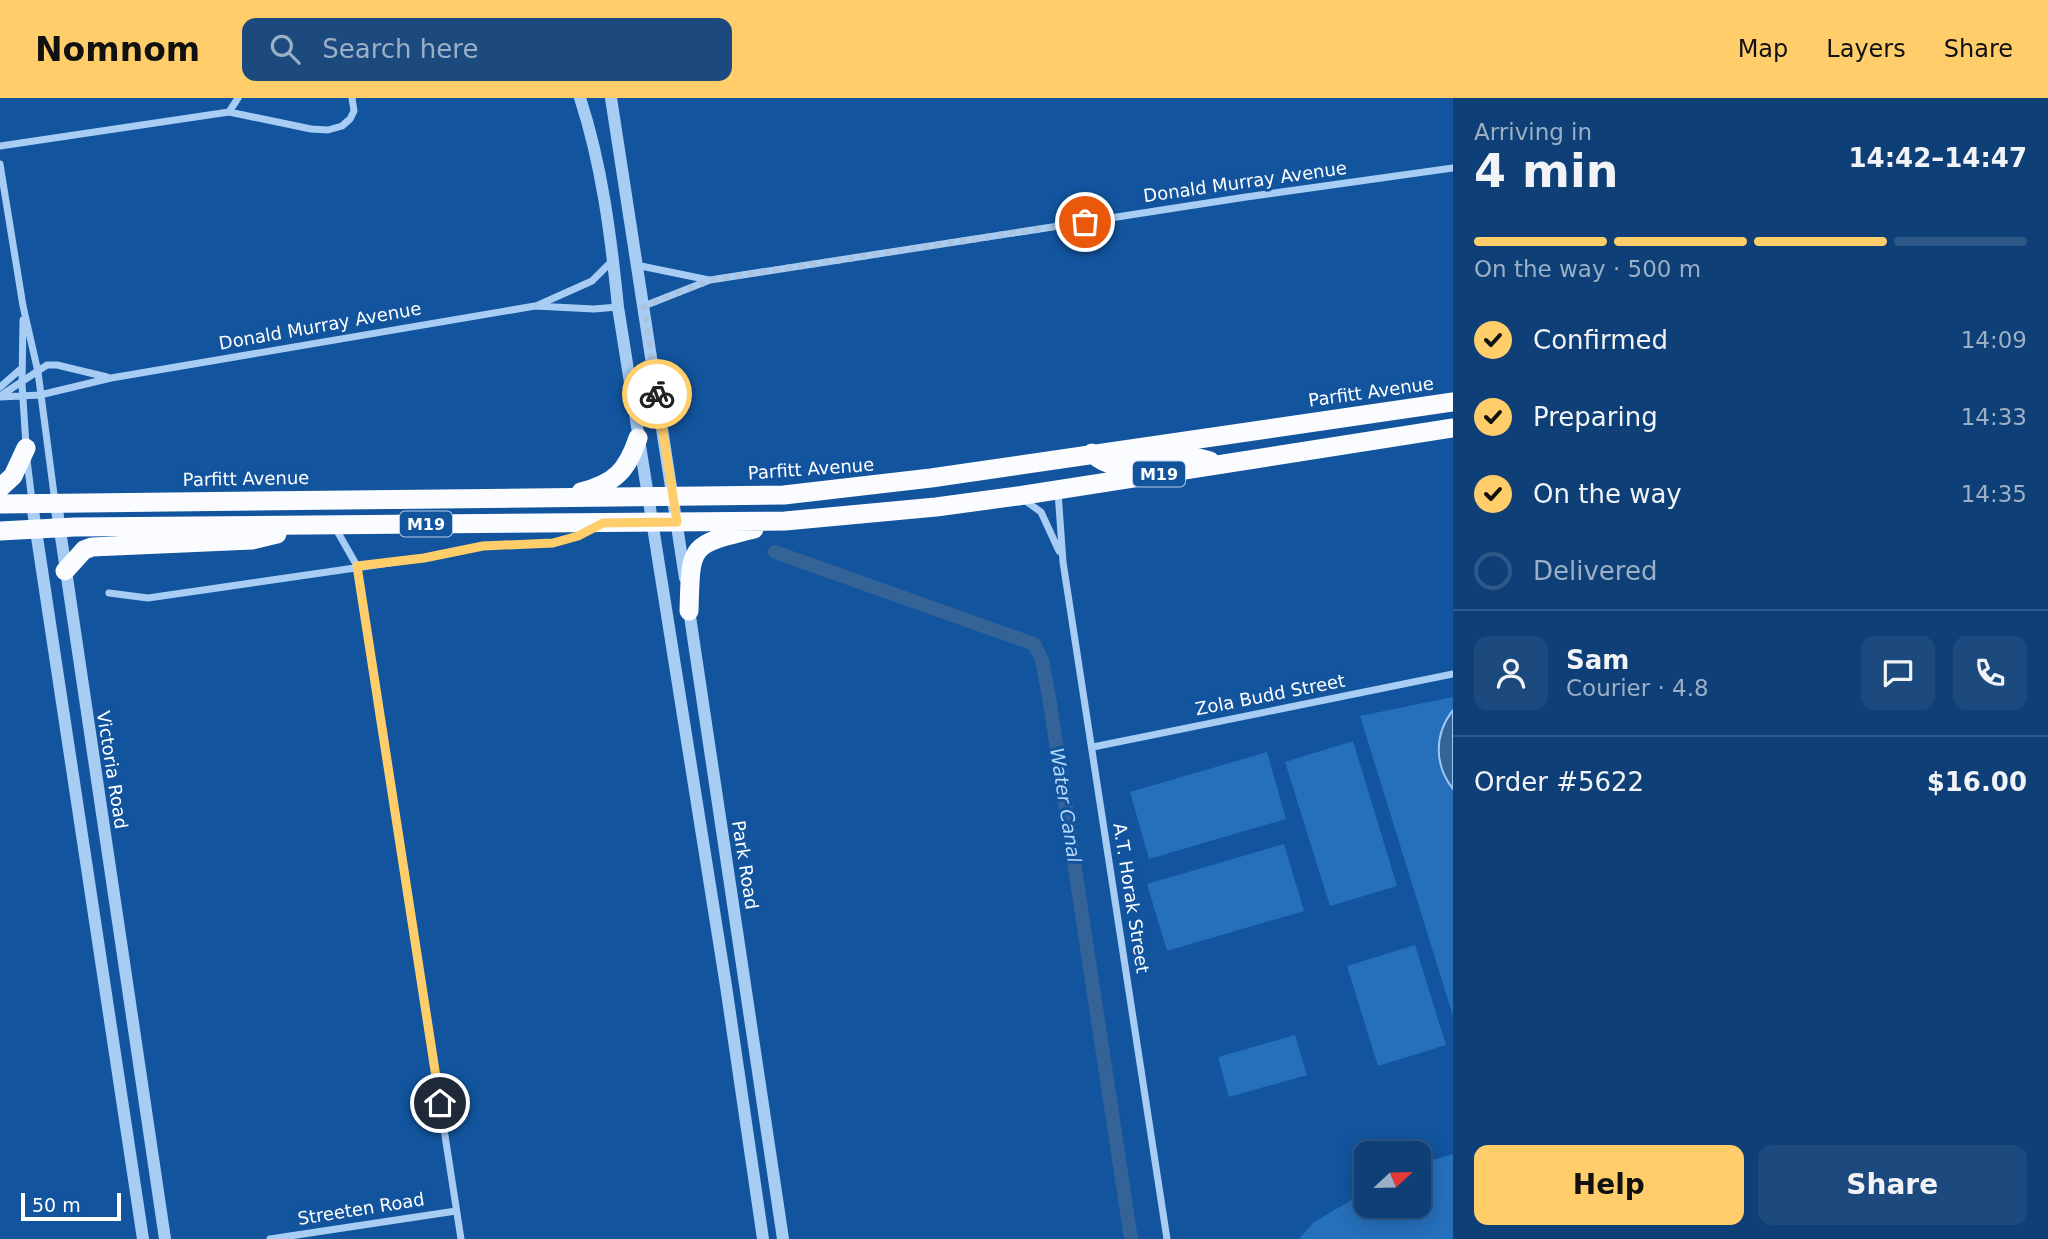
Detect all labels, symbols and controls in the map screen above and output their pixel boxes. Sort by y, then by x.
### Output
search box [242,18,732,81]
text: Nomnom [35,30,200,69]
icon: search [266,30,304,68]
text: Search here [322,34,478,64]
text: Map [1738,35,1788,63]
text: Layers [1826,35,1906,63]
text: Share [1944,35,2013,63]
text: Arriving in [1474,119,1592,145]
text: 14:42–14:47 [1848,143,2027,173]
text: 4 min [1474,144,1618,198]
street label: Donald Murray Avenue [1142,157,1348,206]
pin [1055,192,1115,252]
icon: bag [1066,203,1104,241]
text: On the way · 500 m [1474,256,1701,282]
street label: Donald Murray Avenue [217,297,423,354]
icon: check [1474,321,1512,359]
text: Confirmed [1533,325,1668,355]
text: 14:09 [1961,327,2027,353]
courier [622,359,692,429]
street label: Parfitt Avenue [1307,372,1435,411]
icon: bike [638,375,676,413]
icon: check [1474,398,1512,436]
text: Preparing [1533,402,1658,432]
text: 14:33 [1961,404,2027,430]
street label: Parfitt Avenue [747,454,875,483]
road number: M19 [1133,462,1185,486]
street label: Parfitt Avenue [183,467,309,490]
icon: check [1474,475,1512,513]
text: On the way [1533,479,1682,509]
text: 14:35 [1961,481,2027,507]
road number: M19 [400,512,452,536]
text: Delivered [1533,556,1657,586]
button: person [1474,636,1548,710]
button: chat [1861,636,1935,710]
button: phone [1953,636,2027,710]
text: Sam [1566,645,1629,675]
street label: Zola Budd Street [1193,670,1347,719]
text: Courier · 4.8 [1566,675,1709,701]
street label: Victoria Road [93,709,132,830]
water label: Water Canal [1046,746,1086,865]
text: Order #5622 [1474,767,1644,797]
text: $16.00 [1927,767,2027,797]
street label: Park Road [728,819,763,911]
street label: A.T. Horak Street [1109,821,1154,975]
pin [410,1073,470,1133]
icon: home [421,1084,459,1122]
north arrow [1354,1141,1432,1218]
map controls [1354,1141,1431,1218]
button: Help [1474,1145,1744,1225]
button: Share [1758,1145,2027,1225]
street label: Streeten Road [296,1188,426,1229]
scale bar [21,1190,121,1222]
text: 50 m [32,1194,81,1216]

